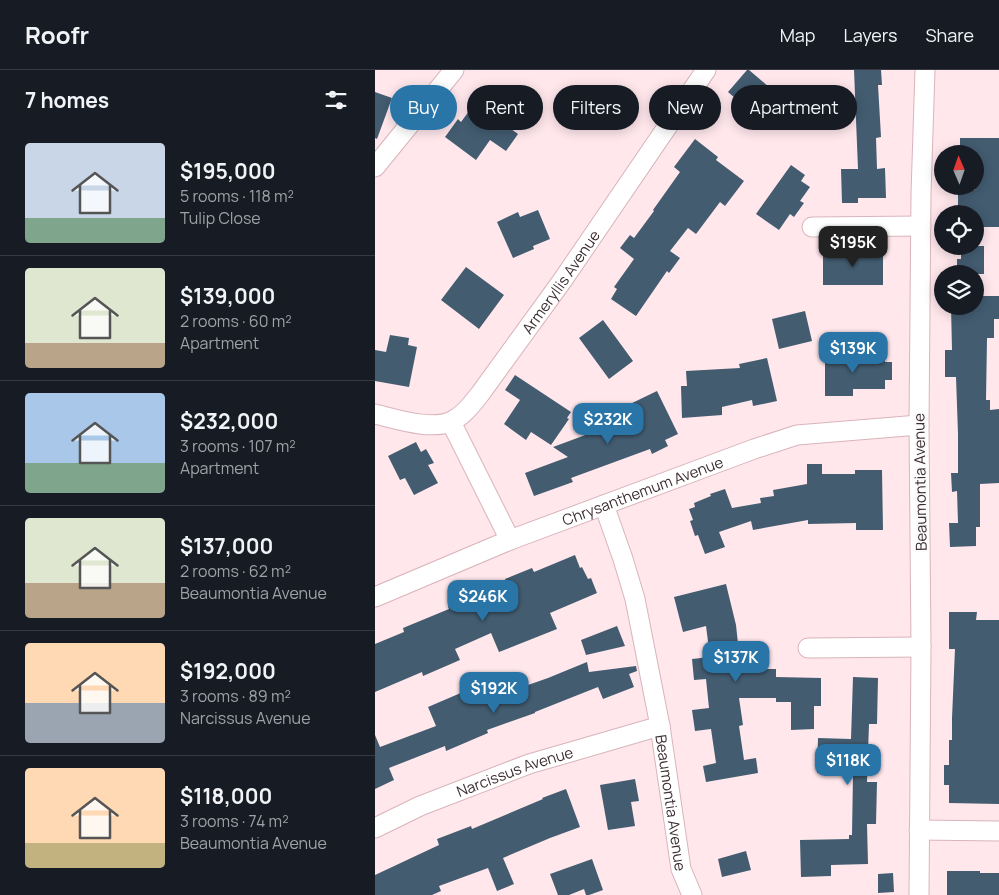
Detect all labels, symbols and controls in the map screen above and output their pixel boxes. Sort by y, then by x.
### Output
text: Roofr [25,18,89,51]
text: Map [780,23,815,47]
text: Layers [843,23,897,47]
text: Share [925,23,974,47]
chip: Buy [390,85,457,130]
chip: Rent [467,85,543,130]
chip: Filters [553,85,639,130]
chip: New [649,85,721,130]
chip: Apartment [731,85,857,130]
text: 7 homes [25,86,109,114]
icon: filters [322,86,350,114]
north arrow [934,145,984,195]
map controls [934,145,984,315]
text: $195,000 [180,157,276,185]
icon: home [65,163,125,223]
text: 5 rooms · 118 m² [180,185,294,207]
button: locate [934,205,984,255]
text: Tulip Close [180,207,261,229]
street label: Armeryllis Avenue [517,226,604,338]
pin: $195K [818,226,888,268]
text: $195K [830,231,876,253]
button: layers [934,265,984,315]
text: $139,000 [180,282,275,310]
icon: home [65,288,125,348]
text: 2 rooms · 60 m² [180,310,292,332]
text: Apartment [180,332,259,354]
pin: $139K [818,332,888,374]
text: $139K [830,337,876,359]
pin: $232K [573,402,643,445]
text: $232,000 [180,407,278,435]
text: $232K [584,408,632,430]
icon: home [65,413,125,473]
street label: Beaumontia Avenue [908,413,932,551]
text: 3 rooms · 107 m² [180,435,296,457]
street label: Chrysanthemum Avenue [559,451,726,530]
text: Apartment [180,457,259,479]
text: $137,000 [180,532,273,560]
icon: home [65,538,125,598]
text: 2 rooms · 62 m² [180,560,291,582]
pin: $246K [448,580,518,622]
text: Beaumontia Avenue [180,582,327,604]
text: $246K [458,585,508,607]
pin: $137K [701,640,771,683]
text: $137K [713,646,759,668]
text: $192,000 [180,657,276,685]
icon: home [65,663,125,723]
pin: $192K [459,672,529,714]
text: $192K [471,677,517,699]
text: 3 rooms · 89 m² [180,685,291,707]
text: Narcissus Avenue [180,707,310,729]
street label: Beaumontia Avenue [651,733,692,873]
street label: Narcissus Avenue [453,741,576,802]
pin: $118K [813,744,883,786]
text: $118K [826,749,870,771]
text: $118,000 [180,782,272,810]
icon: home [65,788,125,848]
text: 3 rooms · 74 m² [180,810,289,832]
text: Beaumontia Avenue [180,832,327,854]

